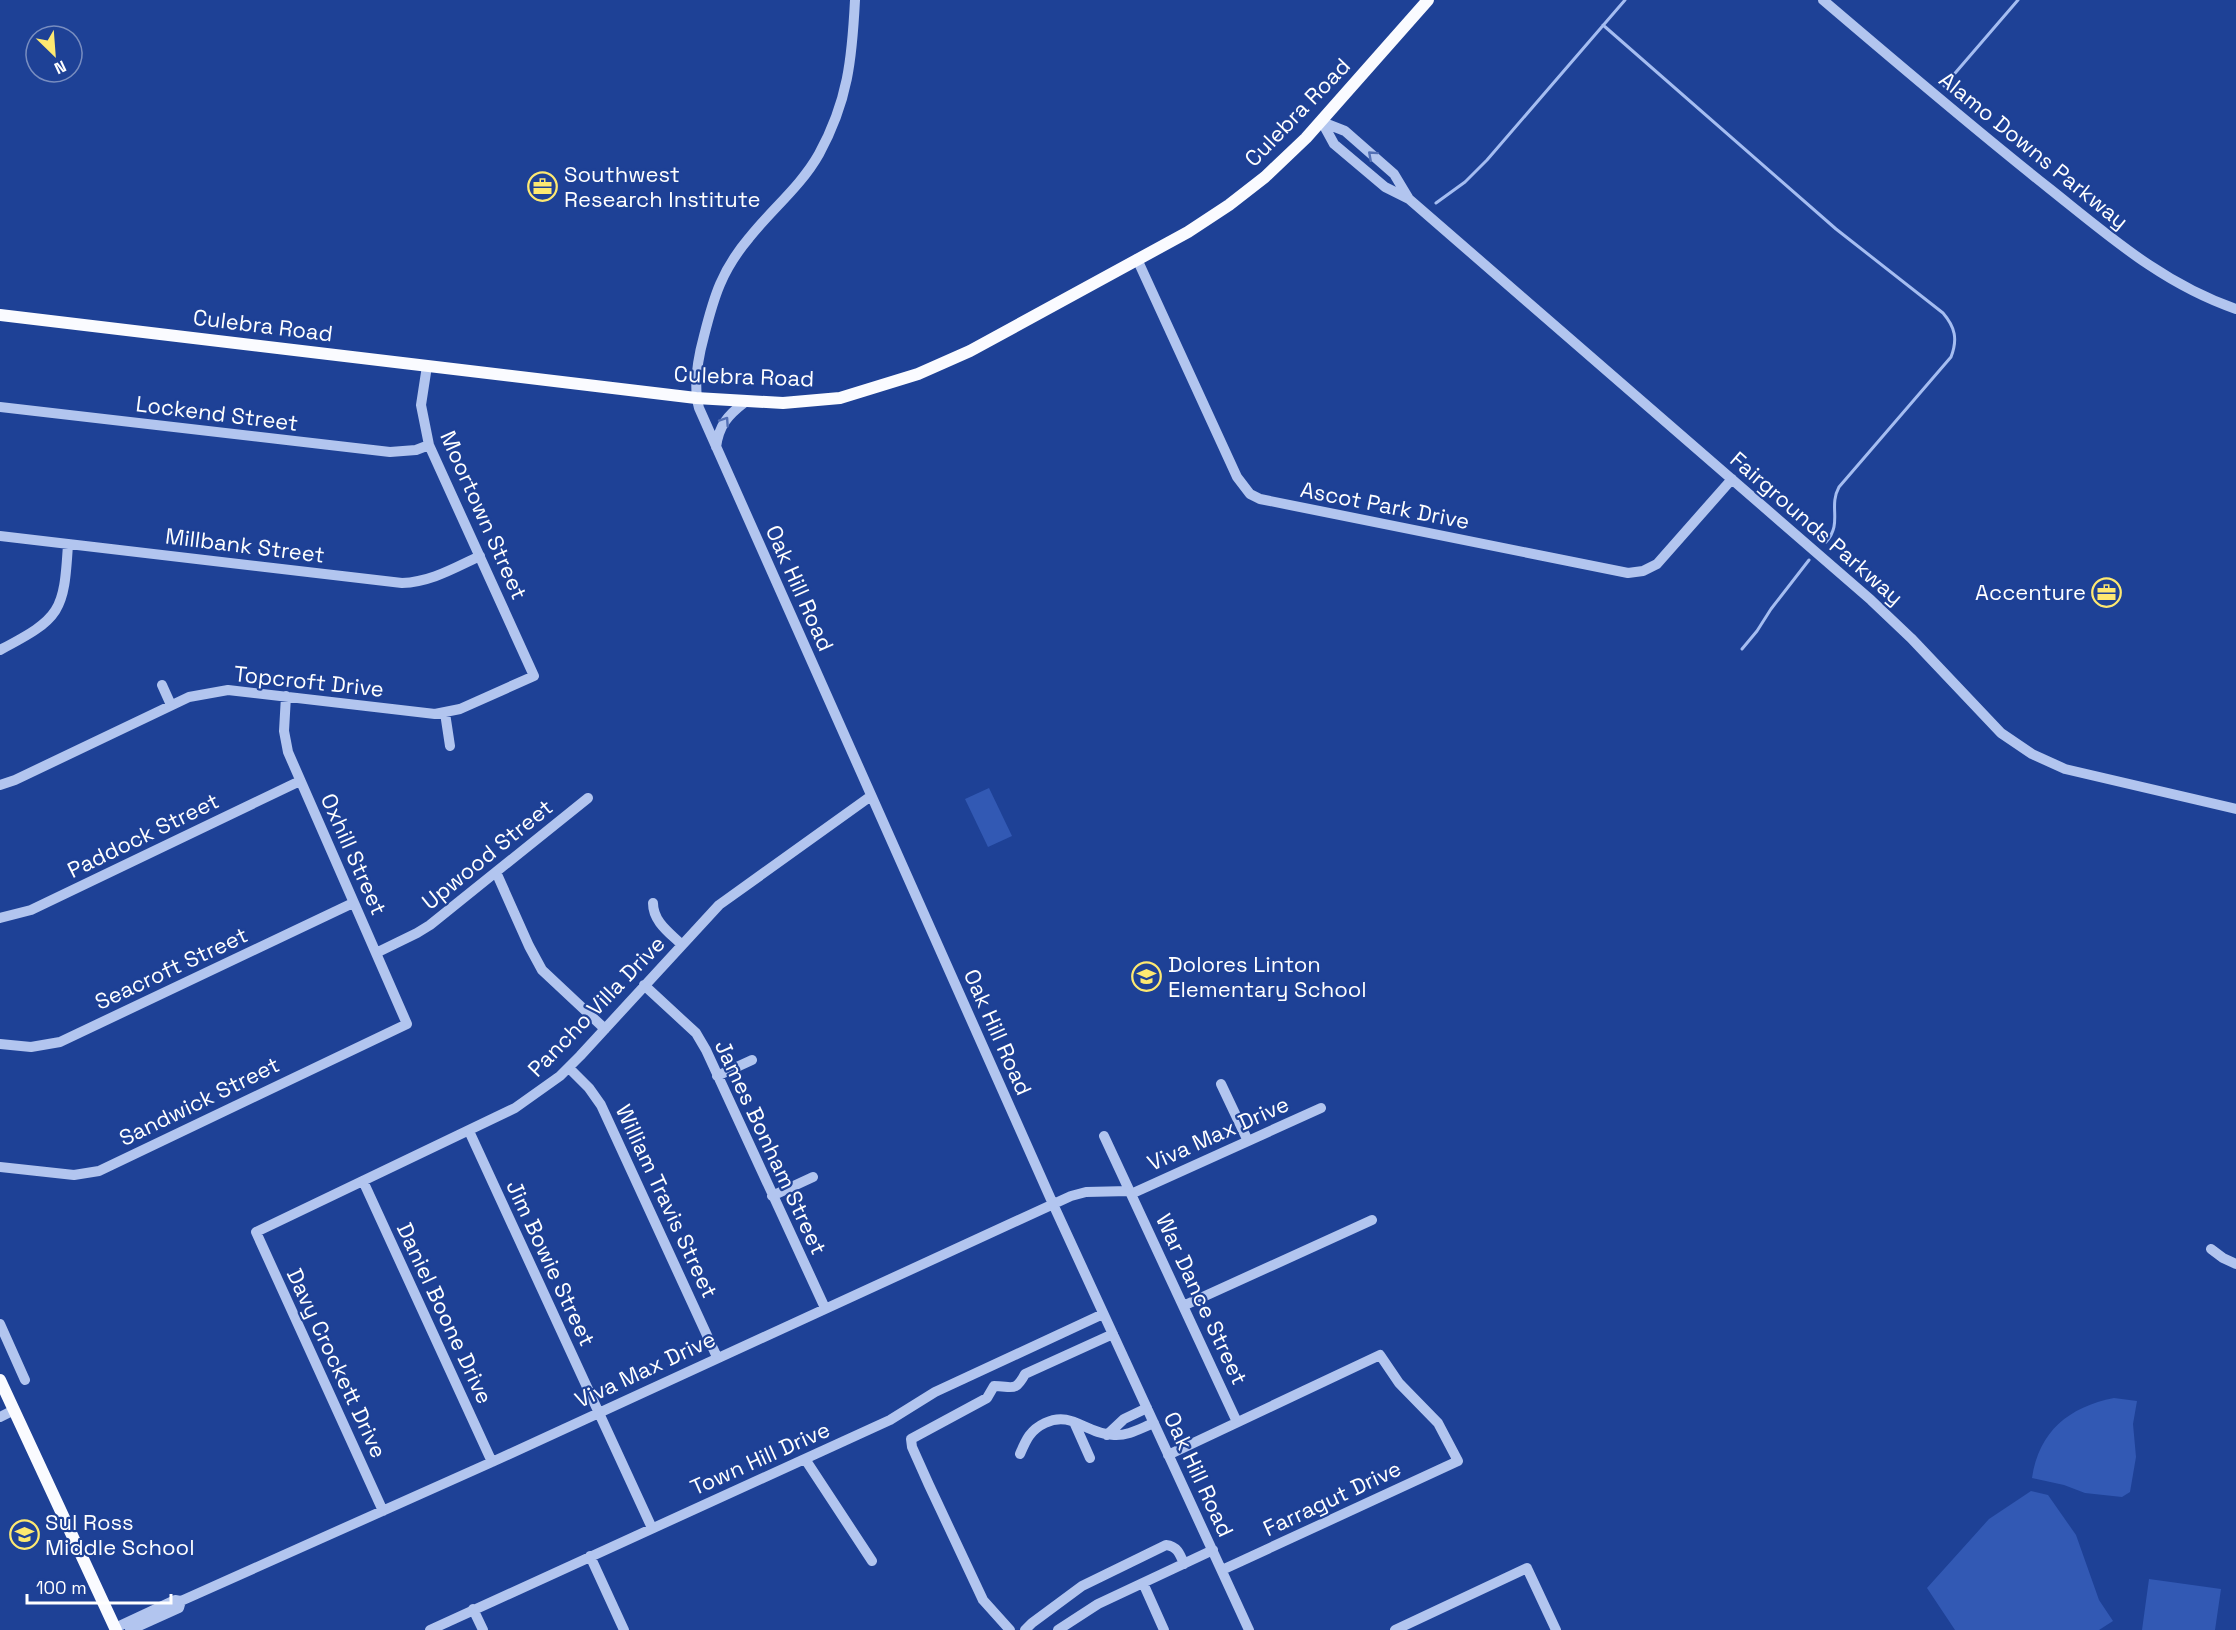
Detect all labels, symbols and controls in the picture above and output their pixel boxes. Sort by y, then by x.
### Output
north arrow [24,24,84,84]
street label: Culebra Road [1238,52,1356,172]
text: N [51,55,69,79]
street label: Alamo Downs Parkway [1934,65,2134,235]
one-way arrow [1368,151,1379,162]
place label: Southwest Research Institute [564,160,760,213]
office icon: Southwest Research Institute [527,171,559,203]
street label: Culebra Road [192,303,334,347]
street label: Culebra Road [673,360,815,392]
street label: Lockend Street [134,389,300,437]
one-way arrow [718,417,729,428]
street label: Moortown Street [434,426,534,604]
street label: Fairgrounds Parkway [1725,445,1909,611]
street label: Ascot Park Drive [1298,475,1472,535]
street label: Millbank Street [164,521,326,569]
street label: Oak Hill Road [760,521,840,655]
office icon: Accenture [2091,576,2123,608]
place label: Accenture [1975,578,2086,606]
street label: Topcroft Drive [233,659,385,703]
street label: Paddock Street [63,786,223,884]
street label: Oxhill Street [315,789,393,919]
street label: Upwood Street [416,793,558,915]
street label: Seacroft Street [90,920,252,1016]
street label: Pancho Villa Drive [521,930,671,1082]
place label: Dolores Linton Elementary School [1168,950,1367,1003]
school or university icon: Dolores Linton Elementary School [1131,961,1163,993]
street label: Oak Hill Road [958,965,1038,1099]
street label: James Bonham Street [709,1035,833,1259]
street label: Sandwick Street [114,1050,284,1152]
street label: Viva Max Drive [1143,1089,1293,1177]
street label: William Travis Street [610,1100,724,1302]
street label: Jim Bowie Street [500,1176,602,1350]
street label: War Dance Street [1150,1209,1254,1389]
street label: Daniel Boone Drive [391,1218,499,1408]
street label: Davy Crockett Drive [281,1264,393,1462]
street label: Viva Max Drive [570,1324,720,1414]
street label: Oak Hill Road [1158,1407,1240,1541]
street label: Town Hill Drive [686,1415,834,1501]
street label: Farragut Drive [1259,1454,1405,1542]
place label: Sul Ross Middle School [45,1508,195,1561]
school or university icon: Sul Ross Middle School [8,1519,40,1551]
scale bar [27,1567,171,1605]
text: 100 m [36,1576,87,1599]

